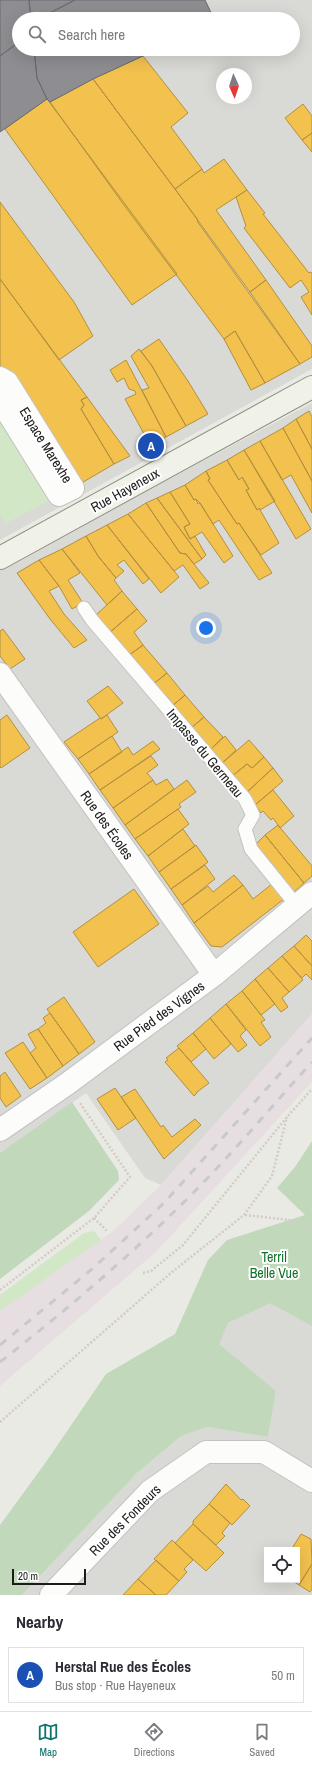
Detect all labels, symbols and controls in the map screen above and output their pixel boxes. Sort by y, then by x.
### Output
search box [12,12,300,56]
icon: search [26,23,48,45]
text: Search here [58,24,125,45]
north arrow [216,68,252,104]
street label: Espace Marexhe [16,404,76,486]
pin: A [138,431,164,461]
street label: Rue Hayeneux [87,464,163,516]
your location [196,618,216,638]
street label: Impasse du Germeau [163,705,247,801]
street label: Rue des Écoles [77,787,138,863]
street label: Rue Pied des Vignes [110,977,208,1055]
park label: Terril Belle Vue [250,1248,298,1282]
street label: Rue des Fondeurs [85,1480,165,1560]
map controls [264,1547,300,1583]
button: locate [264,1547,300,1583]
scale bar [12,1567,86,1586]
text: 20 m [18,1569,38,1583]
text: Nearby [16,1610,63,1633]
text: Herstal Rue des Écoles [55,1656,191,1677]
text: A [26,1667,34,1684]
text: 50 m [271,1667,295,1684]
text: Bus stop · Rue Hayeneux [55,1677,176,1694]
tab: Map [37,1721,59,1759]
tab: Directions [134,1721,175,1759]
tab: Saved [249,1721,275,1759]

